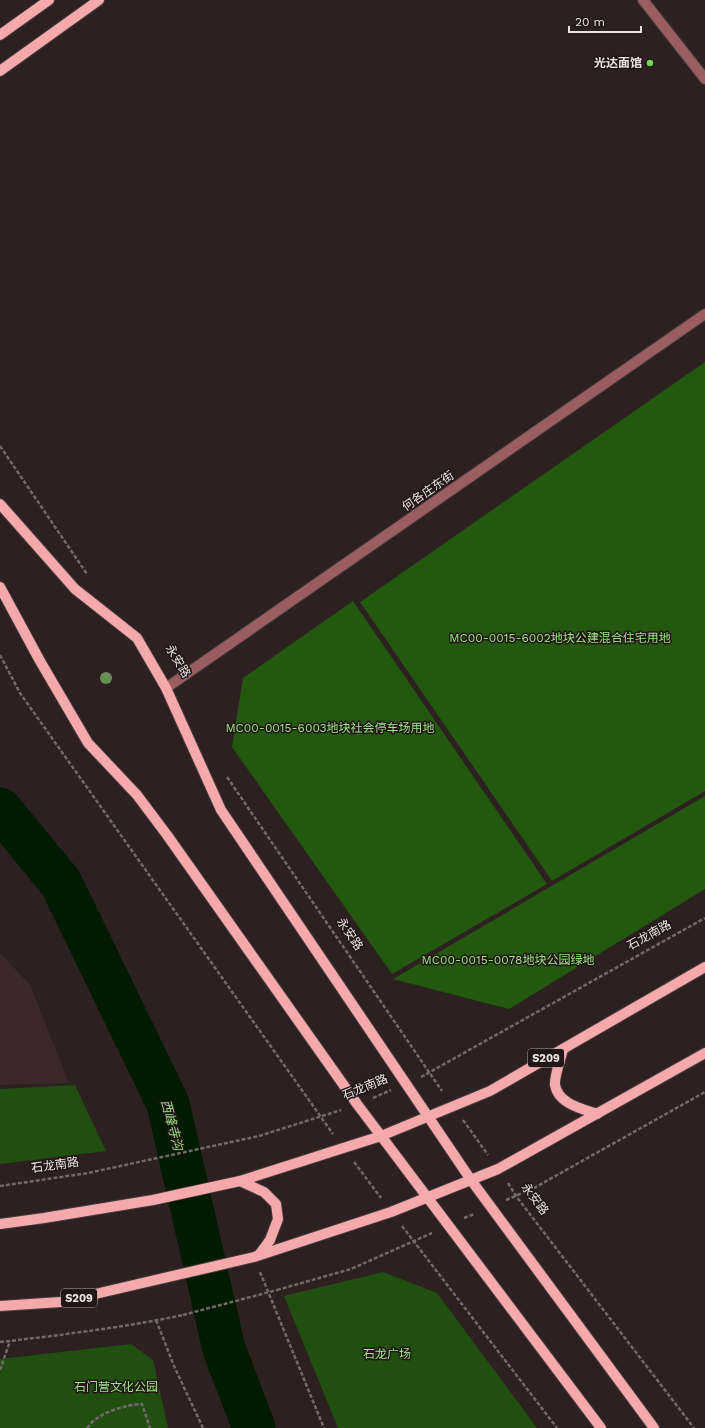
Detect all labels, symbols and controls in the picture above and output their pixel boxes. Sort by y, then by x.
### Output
scale bar [569,8,641,34]
text: 20 m [575,15,605,29]
place label: 光达面馆 [594,56,642,70]
marker: 光达面馆 [645,58,655,68]
street label: 何各庄东街 [399,468,457,514]
park label: MC00-0015-6002地块公建混合住宅用地 [449,631,671,645]
street label: 永安路 [163,642,193,680]
park label: MC00-0015-6003地块社会停车场用地 [225,721,435,735]
street label: 永安路 [334,915,366,953]
street label: 石龙南路 [625,917,673,953]
park label: MC00-0015-0078地块公园绿地 [422,953,594,967]
road number: S209 [528,1049,564,1067]
street label: 石龙南路 [340,1072,390,1102]
water label: 西峰寺沟 [158,1098,186,1154]
street label: 石龙南路 [30,1155,80,1175]
street label: 永安路 [519,1180,551,1218]
road number: S209 [61,1289,97,1307]
park label: 石龙广场 [363,1347,411,1361]
park label: 石门营文化公园 [74,1380,158,1394]

